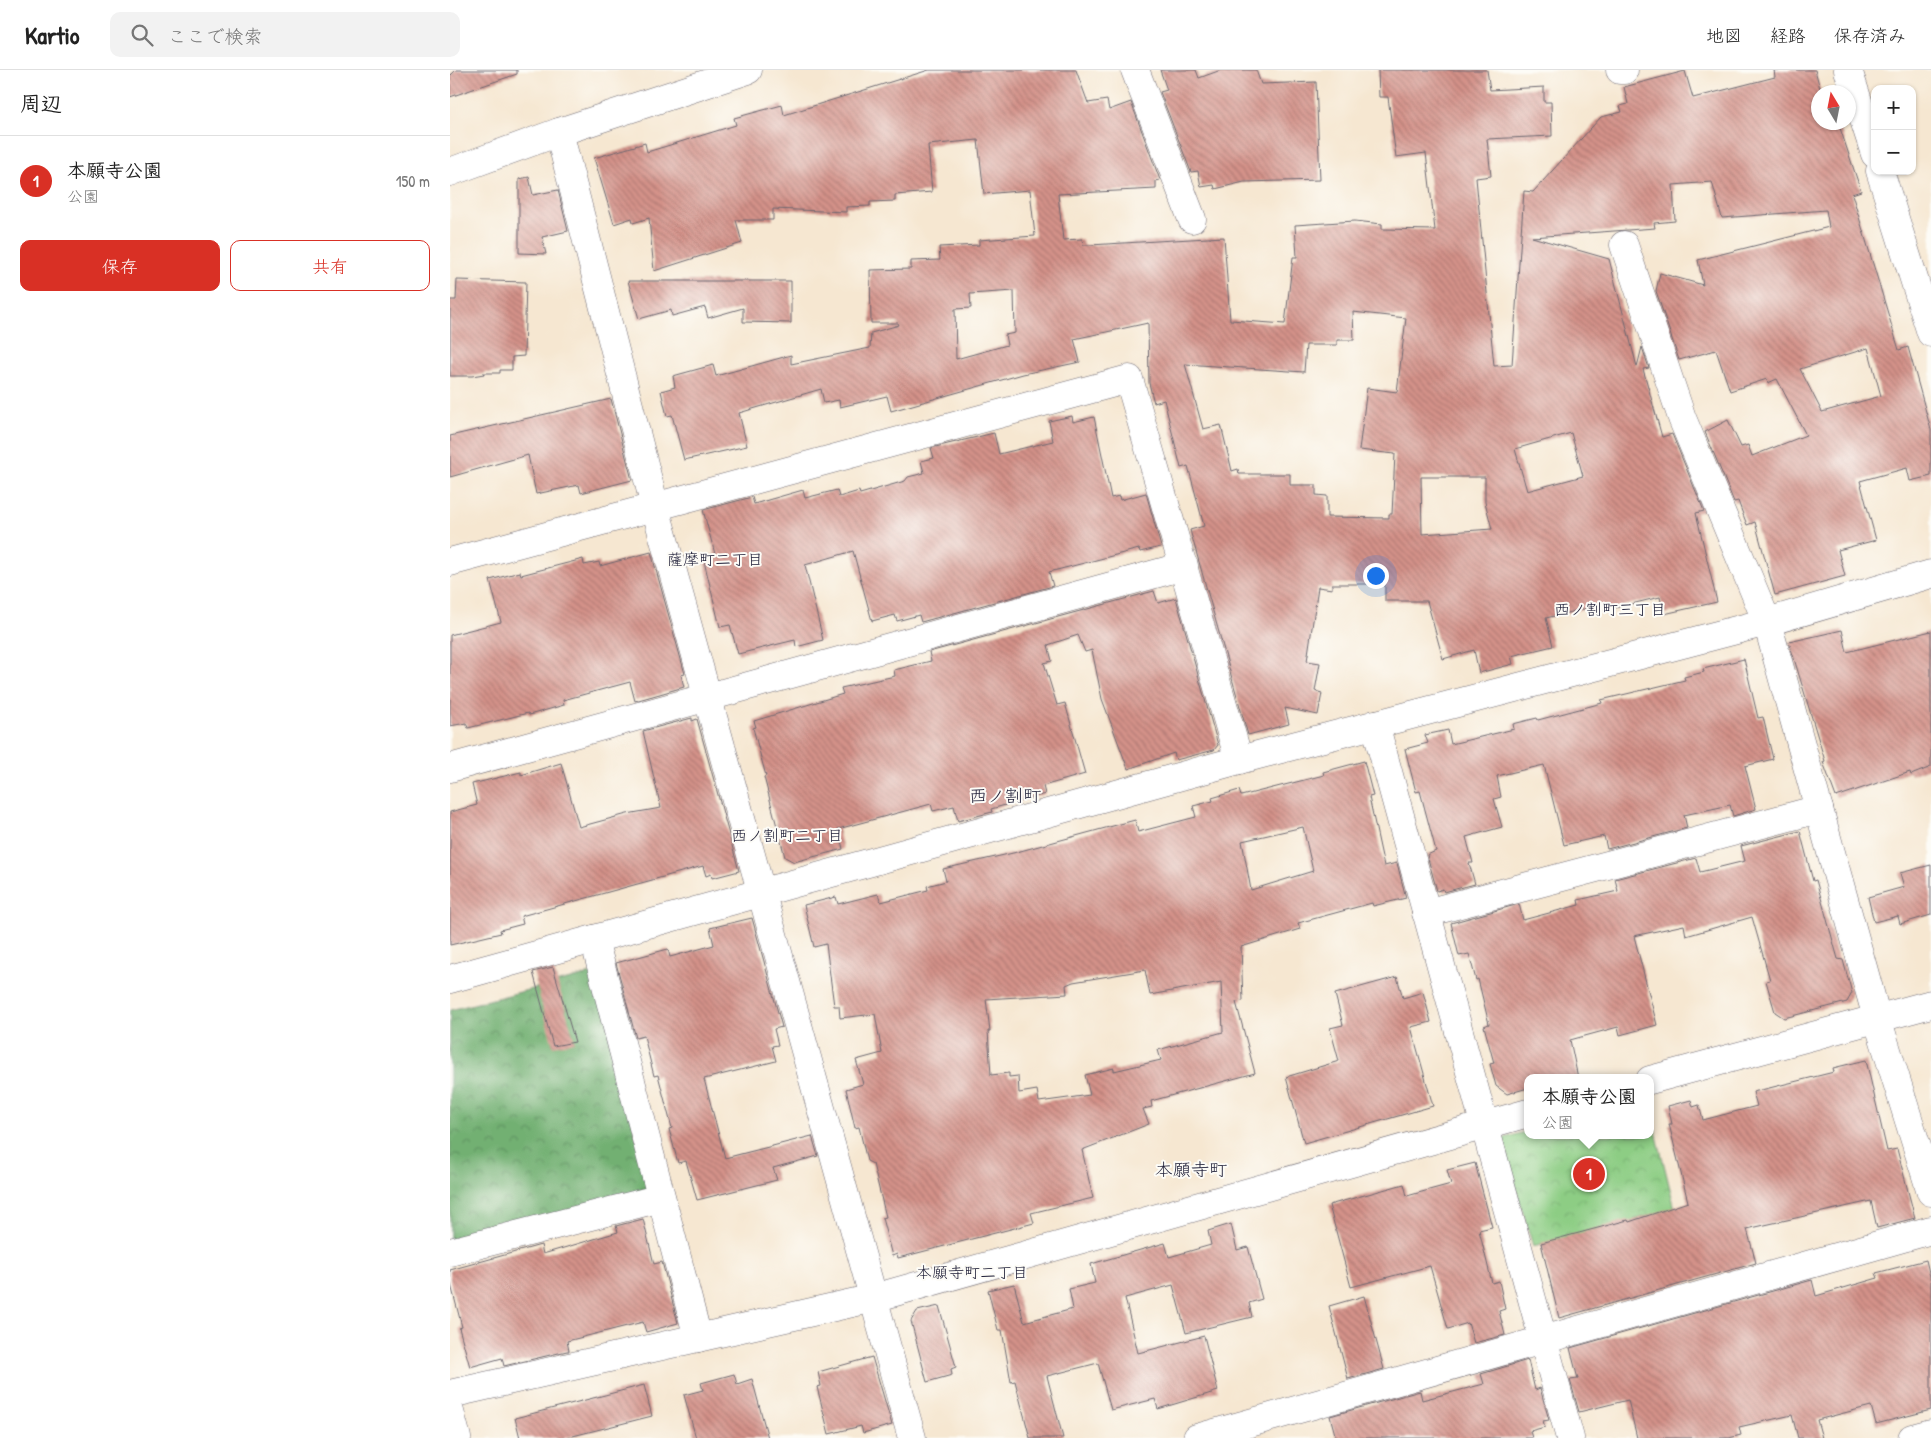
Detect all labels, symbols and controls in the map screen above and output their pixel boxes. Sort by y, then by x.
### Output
search box [110,12,460,57]
text: Kartio [25,19,80,51]
icon: search [128,21,156,49]
text: ここで検索 [168,23,263,49]
text: 地図 [1706,23,1742,48]
text: 経路 [1770,23,1806,48]
text: 保存済み [1834,23,1906,48]
north arrow [1811,85,1856,130]
map controls [1871,85,1916,175]
button: + [1871,85,1916,130]
text: 周辺 [20,89,62,118]
button: − [1871,130,1916,175]
text: 本願寺公園 [67,157,162,183]
text: 1 [33,170,39,192]
text: 150 m [396,170,430,192]
text: 公園 [67,185,99,207]
button: 保存 [20,240,220,291]
button: 共有 [230,240,430,291]
district label: 薩摩町二丁目 [667,548,763,570]
your location [1363,563,1389,589]
district label: 西ノ割町三丁目 [1554,598,1666,620]
district label: 西ノ割町 [969,783,1041,808]
district label: 西ノ割町二丁目 [731,824,843,846]
popup [1524,1074,1654,1139]
text: 本願寺公園 [1541,1083,1637,1109]
text: 公園 [1541,1111,1574,1133]
pin: 1 [1573,1155,1605,1193]
district label: 本願寺町 [1155,1157,1227,1182]
district label: 本願寺町二丁目 [916,1261,1028,1283]

